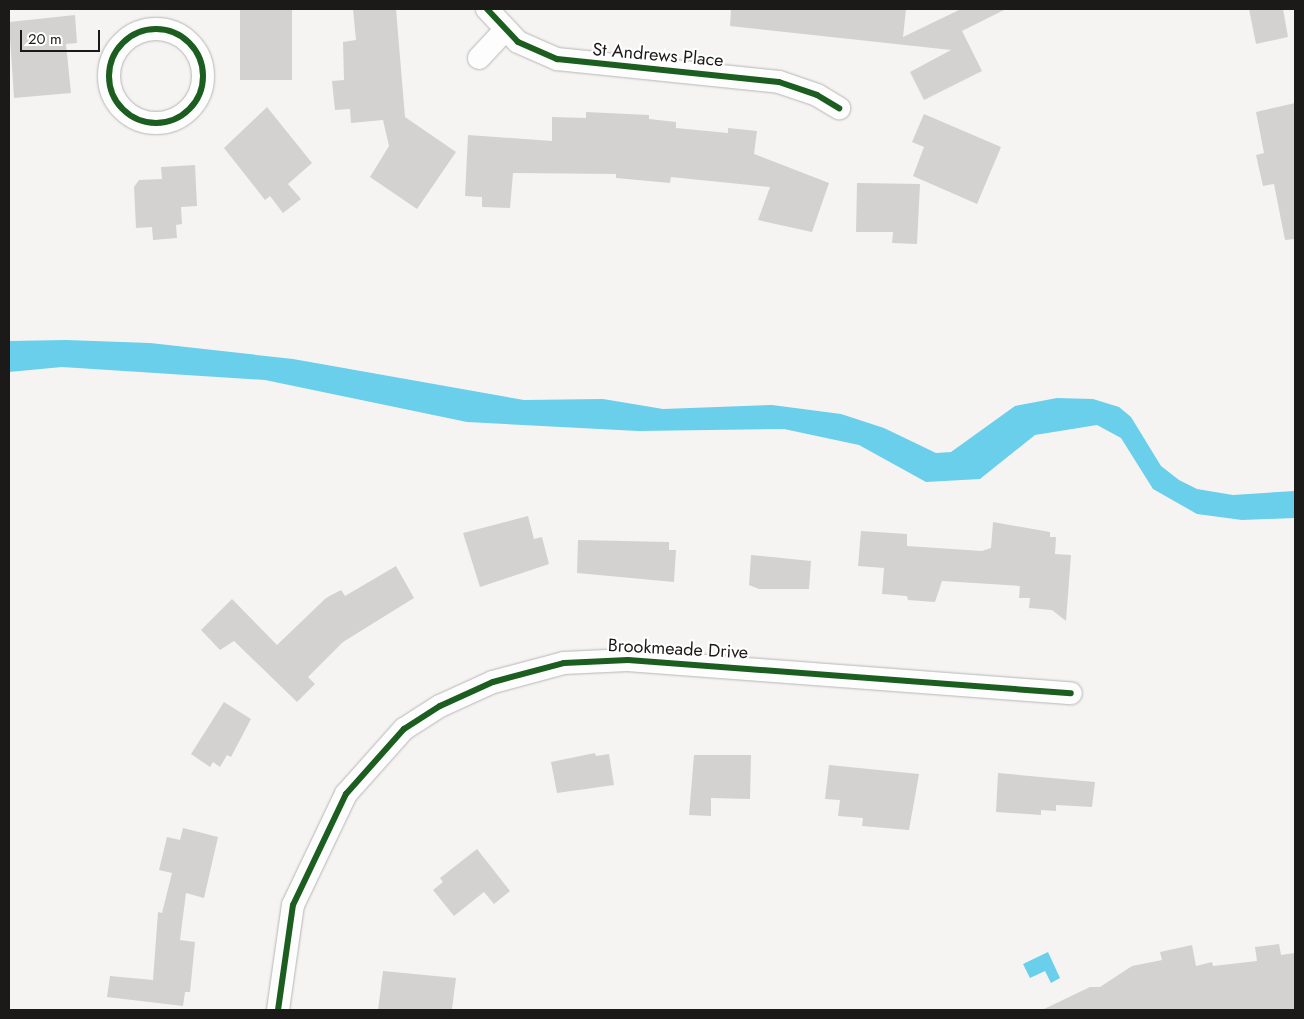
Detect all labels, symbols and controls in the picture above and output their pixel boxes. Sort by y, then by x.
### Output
scale bar [22,20,102,52]
text: 20 m [28,28,62,50]
street label: St Andrews Place [592,39,724,71]
street label: Brookmeade Drive [607,635,749,663]

